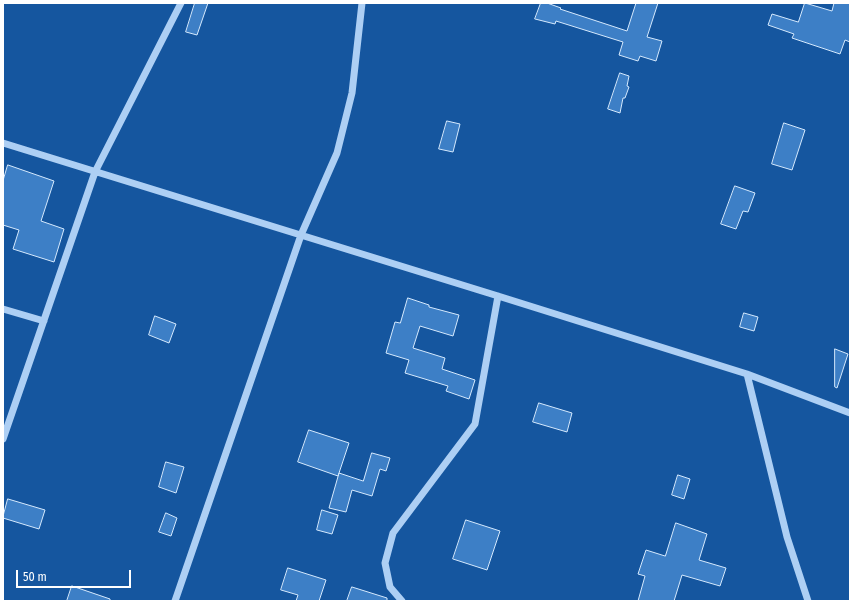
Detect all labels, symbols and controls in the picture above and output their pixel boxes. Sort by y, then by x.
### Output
scale bar [18,562,133,588]
text: 50 m [23,570,47,584]

